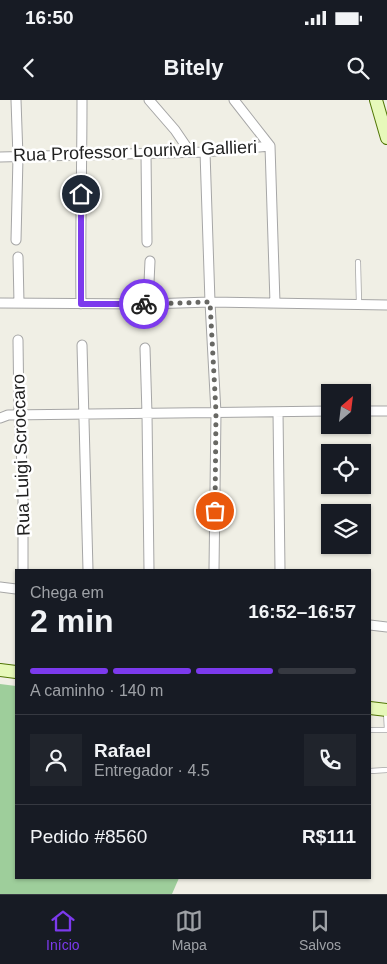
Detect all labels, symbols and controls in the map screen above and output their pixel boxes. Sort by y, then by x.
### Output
text: 16:50 [25,7,74,28]
icon: back [15,54,43,82]
icon: search [344,54,372,82]
text: Bitely [164,55,223,80]
street label: Rua Professor Lourival Gallieri [13,137,257,165]
pin [60,173,102,215]
icon: home [67,180,95,208]
courier [119,279,169,329]
icon: bike [130,290,158,318]
street label: Rua Luigi Scroccaro [8,374,34,536]
north arrow [321,384,371,434]
map controls [321,384,371,554]
button: locate [321,444,371,494]
pin [194,490,236,532]
icon: bag [201,497,229,525]
button: layers [321,504,371,554]
text: Chega em [30,584,104,601]
text: 16:52–16:57 [248,601,356,622]
text: 2 min [30,603,114,639]
text: A caminho · 140 m [30,682,163,699]
button: person [30,734,82,786]
button: phone [304,734,356,786]
text: Rafael [94,740,151,761]
text: Entregador · 4.5 [94,762,210,779]
text: Pedido #8560 [30,826,147,847]
text: R$111 [302,826,356,847]
tab: Início [46,907,80,953]
tab: Mapa [172,907,207,953]
tab: Salvos [299,907,341,953]

